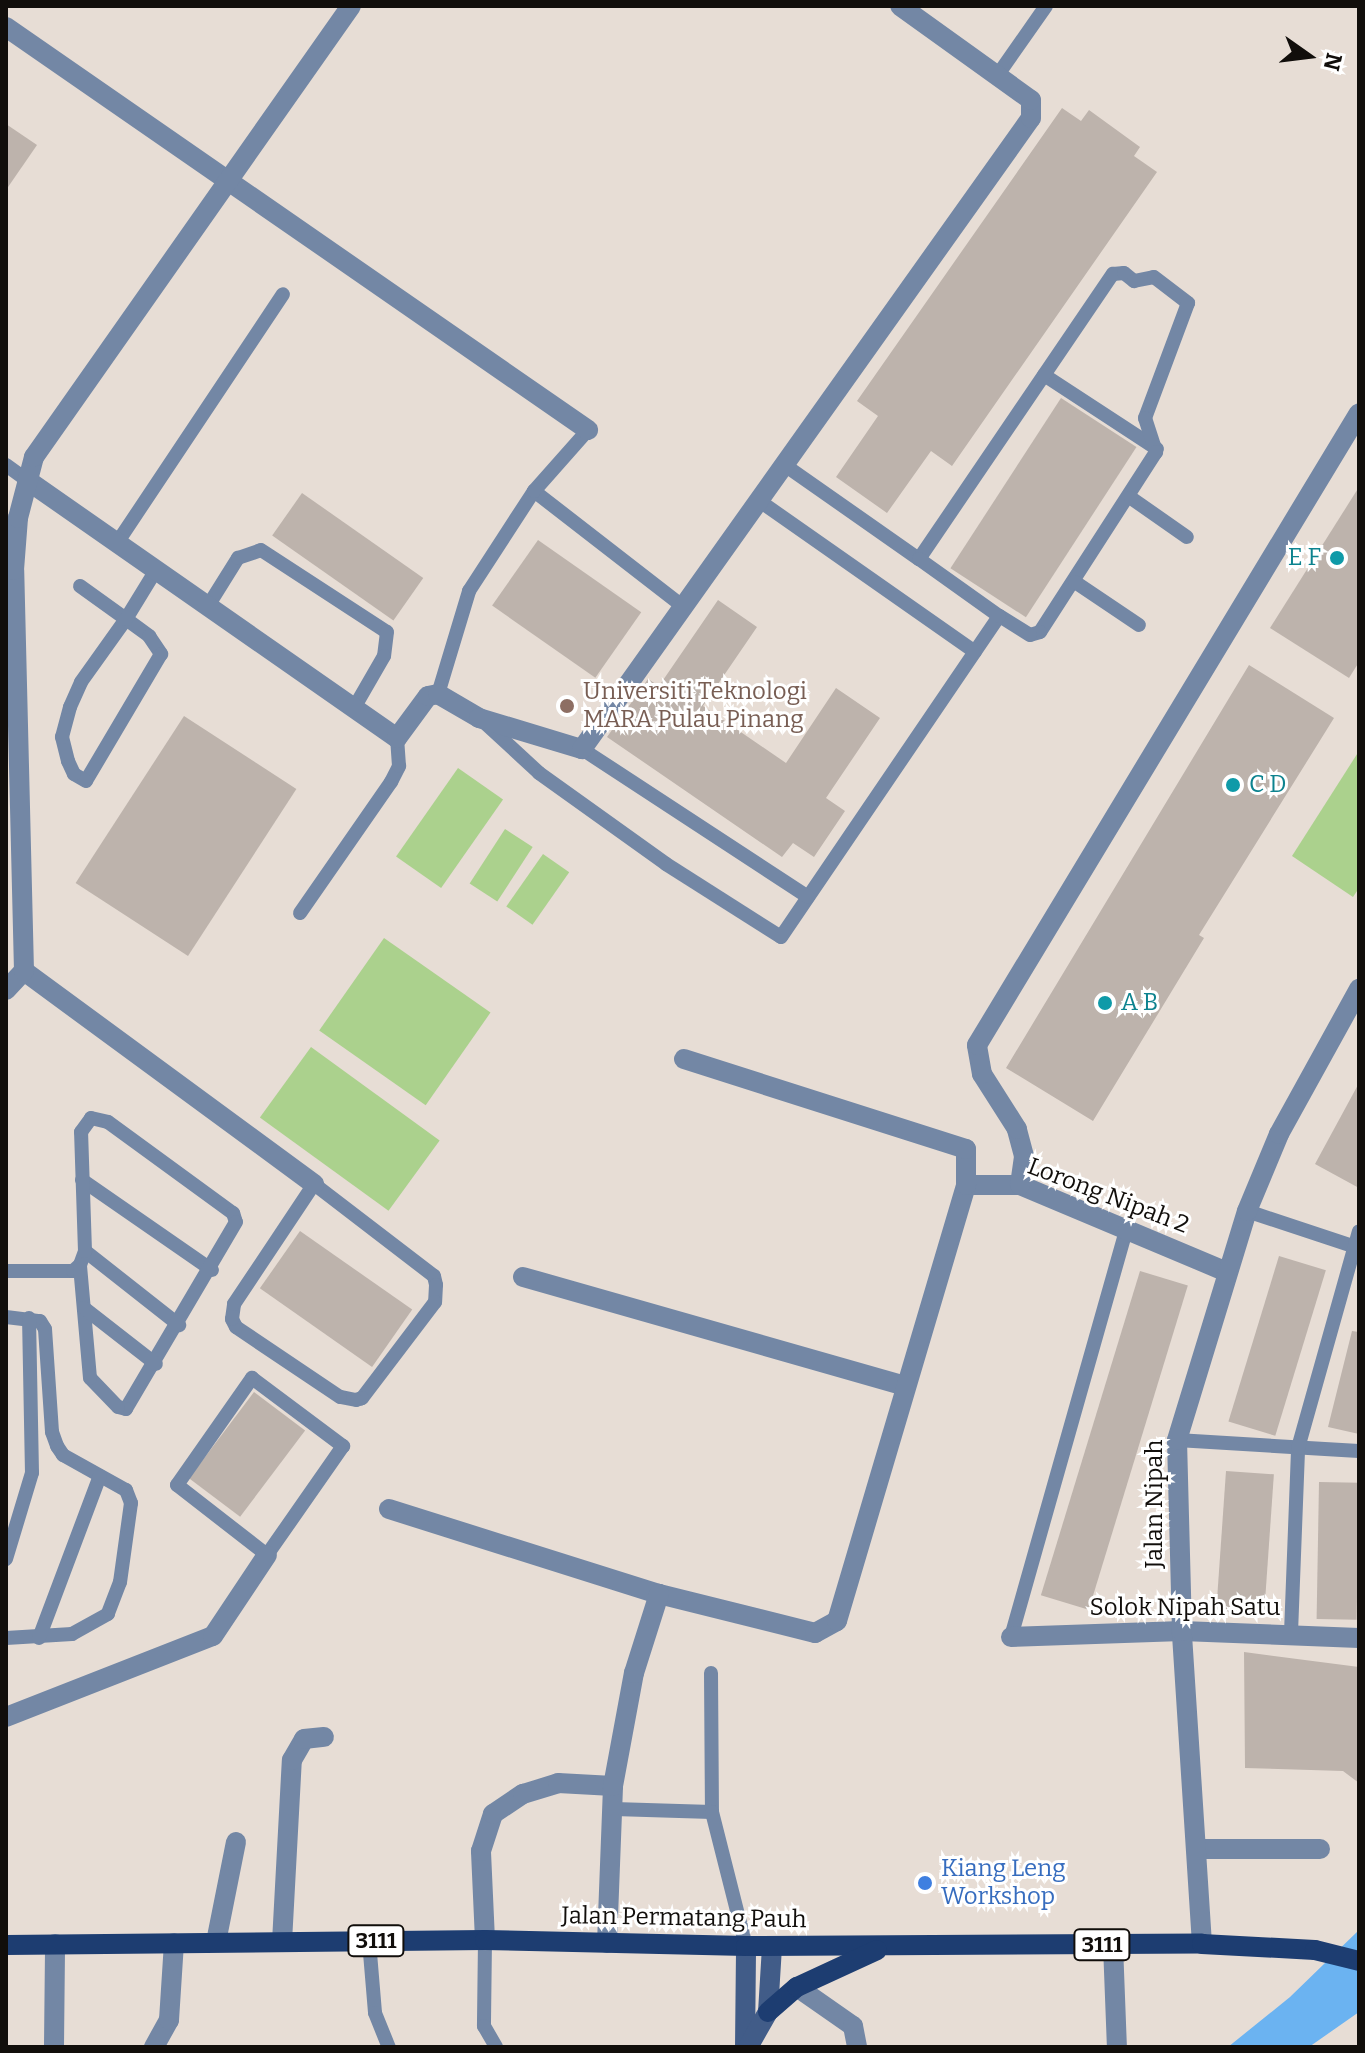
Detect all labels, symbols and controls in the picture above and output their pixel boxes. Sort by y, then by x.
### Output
north arrow [1269,16,1349,96]
text: N [1318,50,1348,73]
place label: E F [1288,544,1321,572]
marker: E F [1328,549,1346,567]
place label: Universiti Teknologi MARA Pulau Pinang [583,678,807,734]
marker: Universiti Teknologi MARA Pulau Pinang [558,697,576,715]
place label: C D [1249,771,1287,799]
marker: C D [1224,776,1242,794]
place label: A B [1121,989,1158,1017]
marker: A B [1096,994,1114,1012]
street label: Lorong Nipah 2 [1023,1152,1193,1240]
street label: Jalan Nipah [1141,1440,1169,1568]
street label: Solok Nipah Satu [1090,1594,1280,1622]
place label: Kiang Leng Workshop [941,1855,1066,1911]
marker: Kiang Leng Workshop [916,1874,934,1892]
street label: Jalan Permatang Pauh [561,1901,807,1935]
road number: 3111 [346,1923,406,1959]
road number: 3111 [1072,1927,1132,1963]

